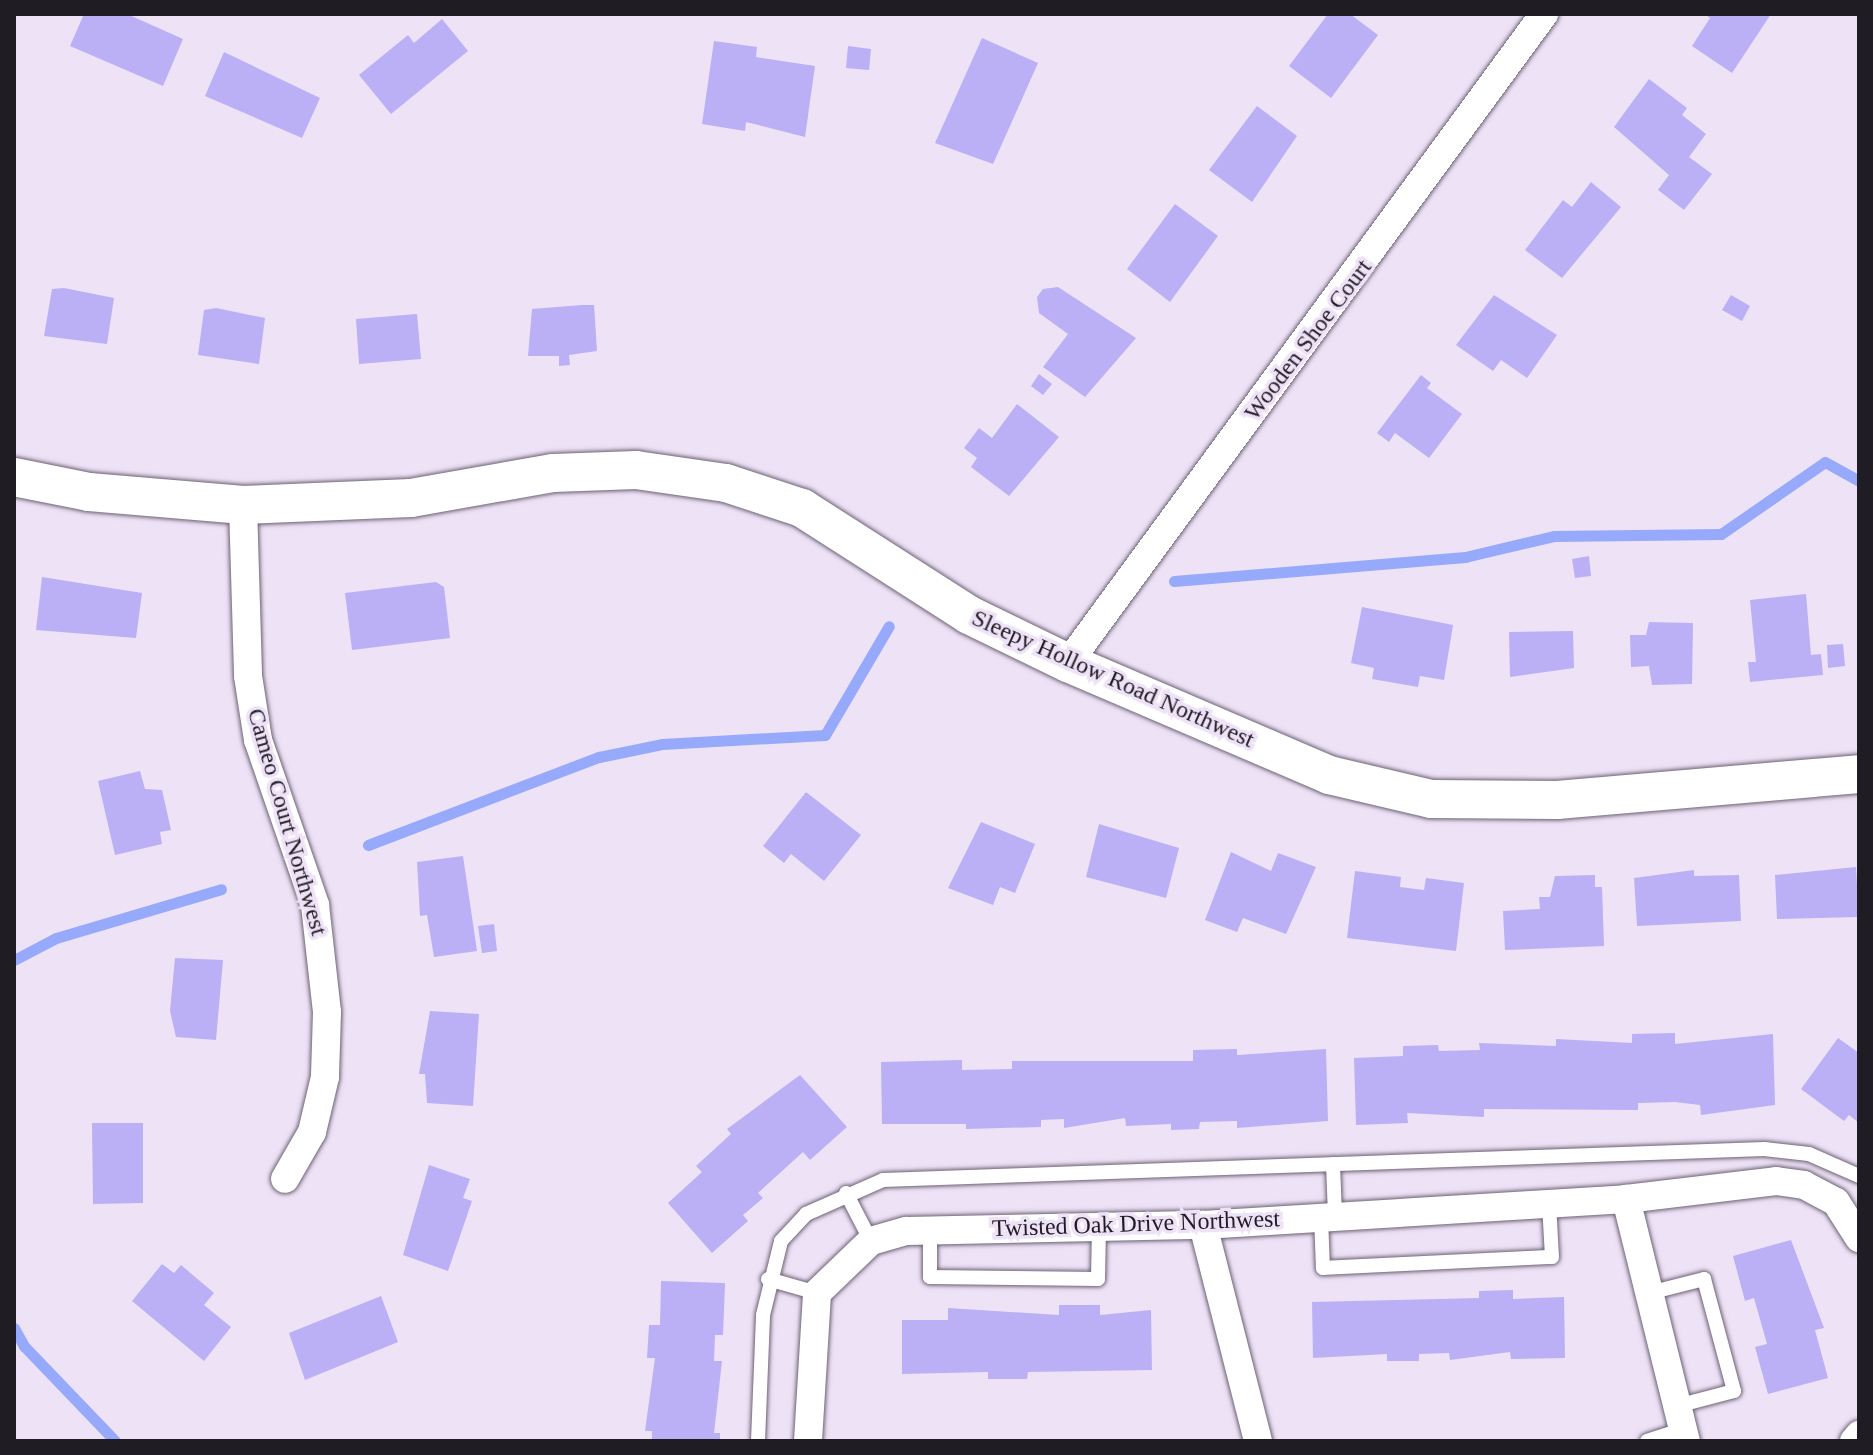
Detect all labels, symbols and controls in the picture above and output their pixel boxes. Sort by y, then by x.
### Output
street label: Wooden Shoe Court [1238,254,1378,426]
street label: Sleepy Hollow Road Northwest [967,604,1259,754]
street label: Cameo Court Northwest [241,705,333,939]
street label: Twisted Oak Drive Northwest [991,1205,1281,1243]

